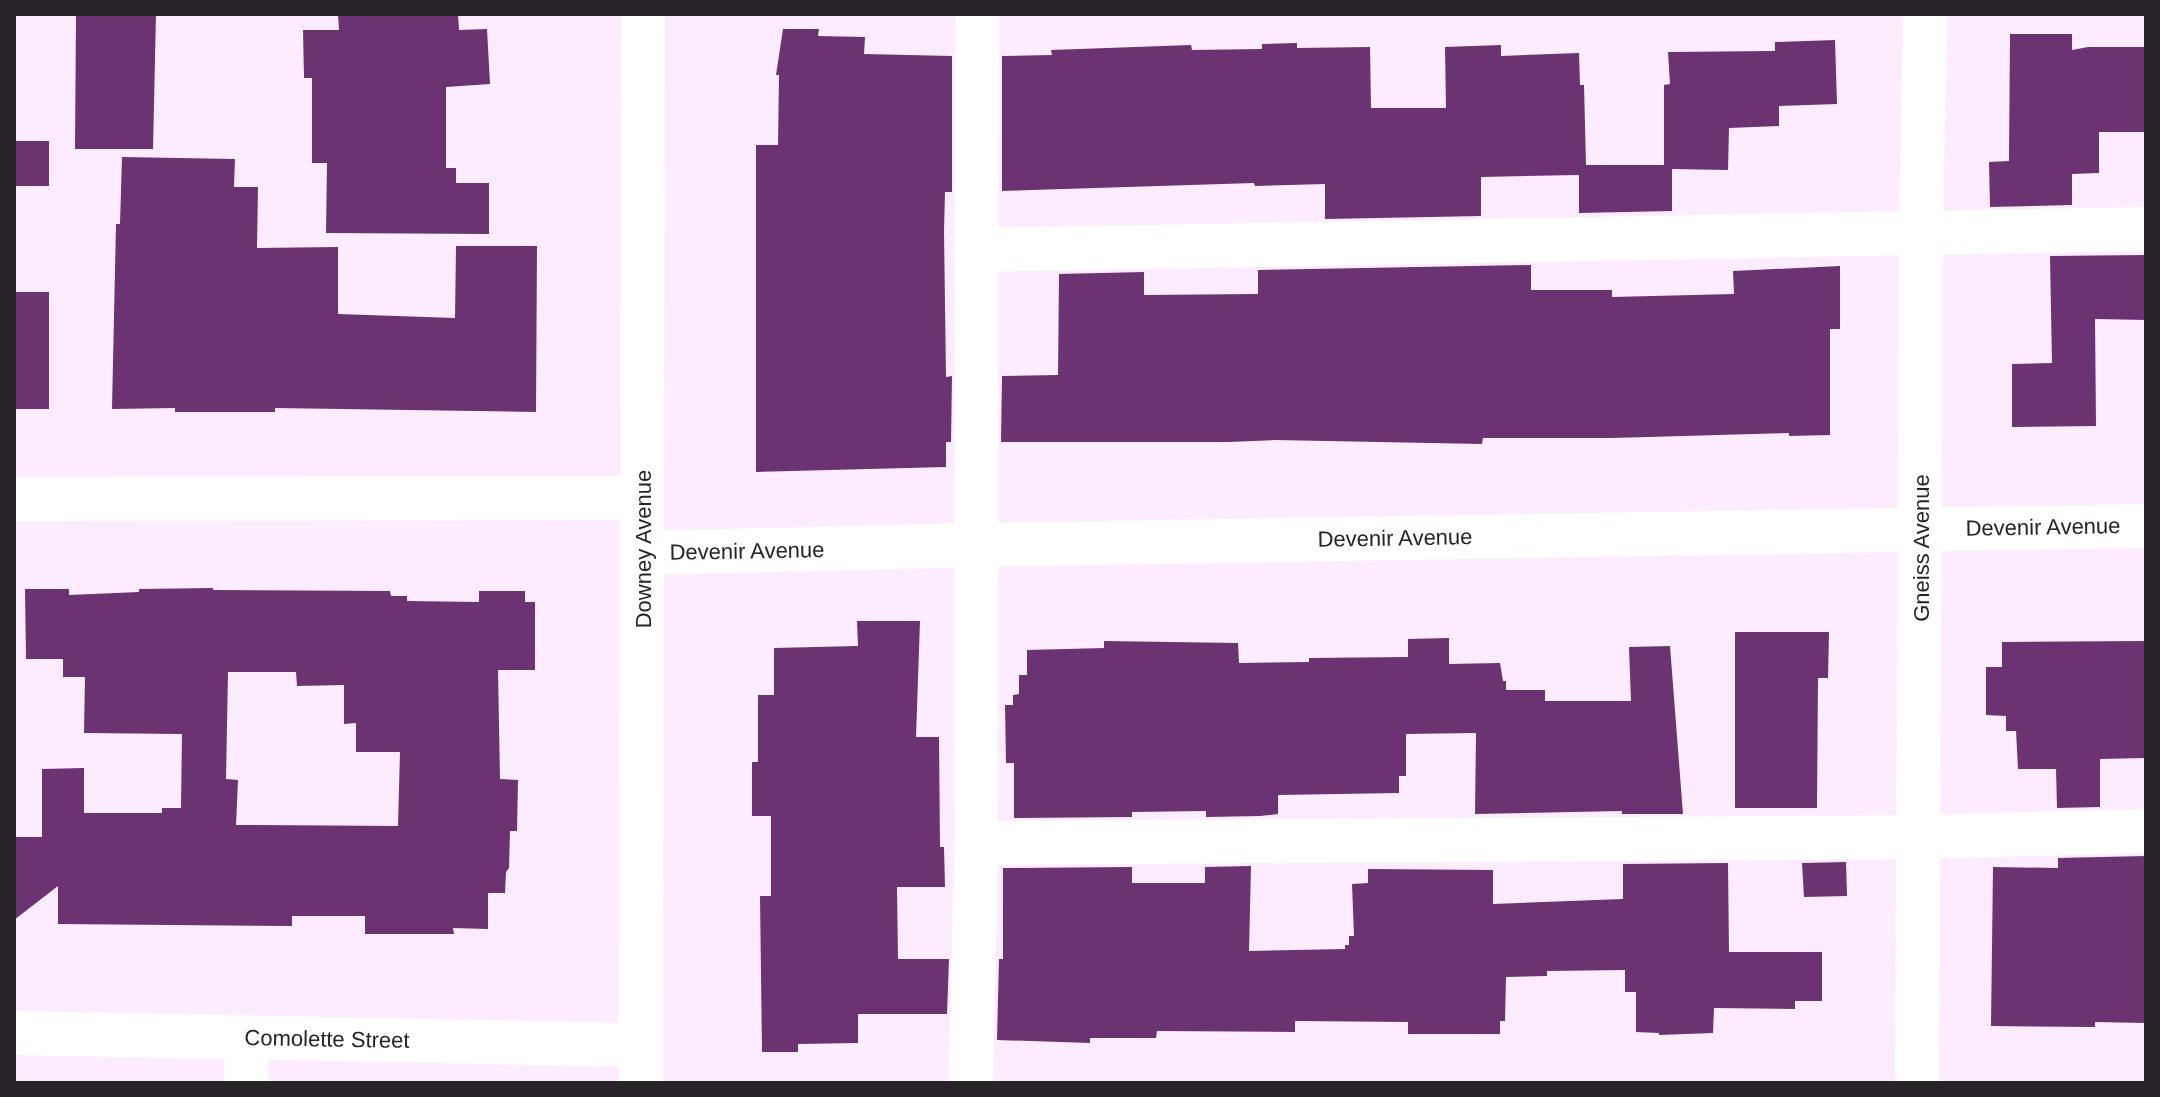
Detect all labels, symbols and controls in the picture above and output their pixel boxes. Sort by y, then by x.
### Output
street label: Downey Avenue [631,470,656,628]
street label: Gneiss Avenue [1909,474,1934,622]
street label: Devenir Avenue [1965,513,2121,541]
street label: Devenir Avenue [1317,524,1473,552]
street label: Devenir Avenue [669,537,825,565]
street label: Comolette Street [244,1025,410,1053]

